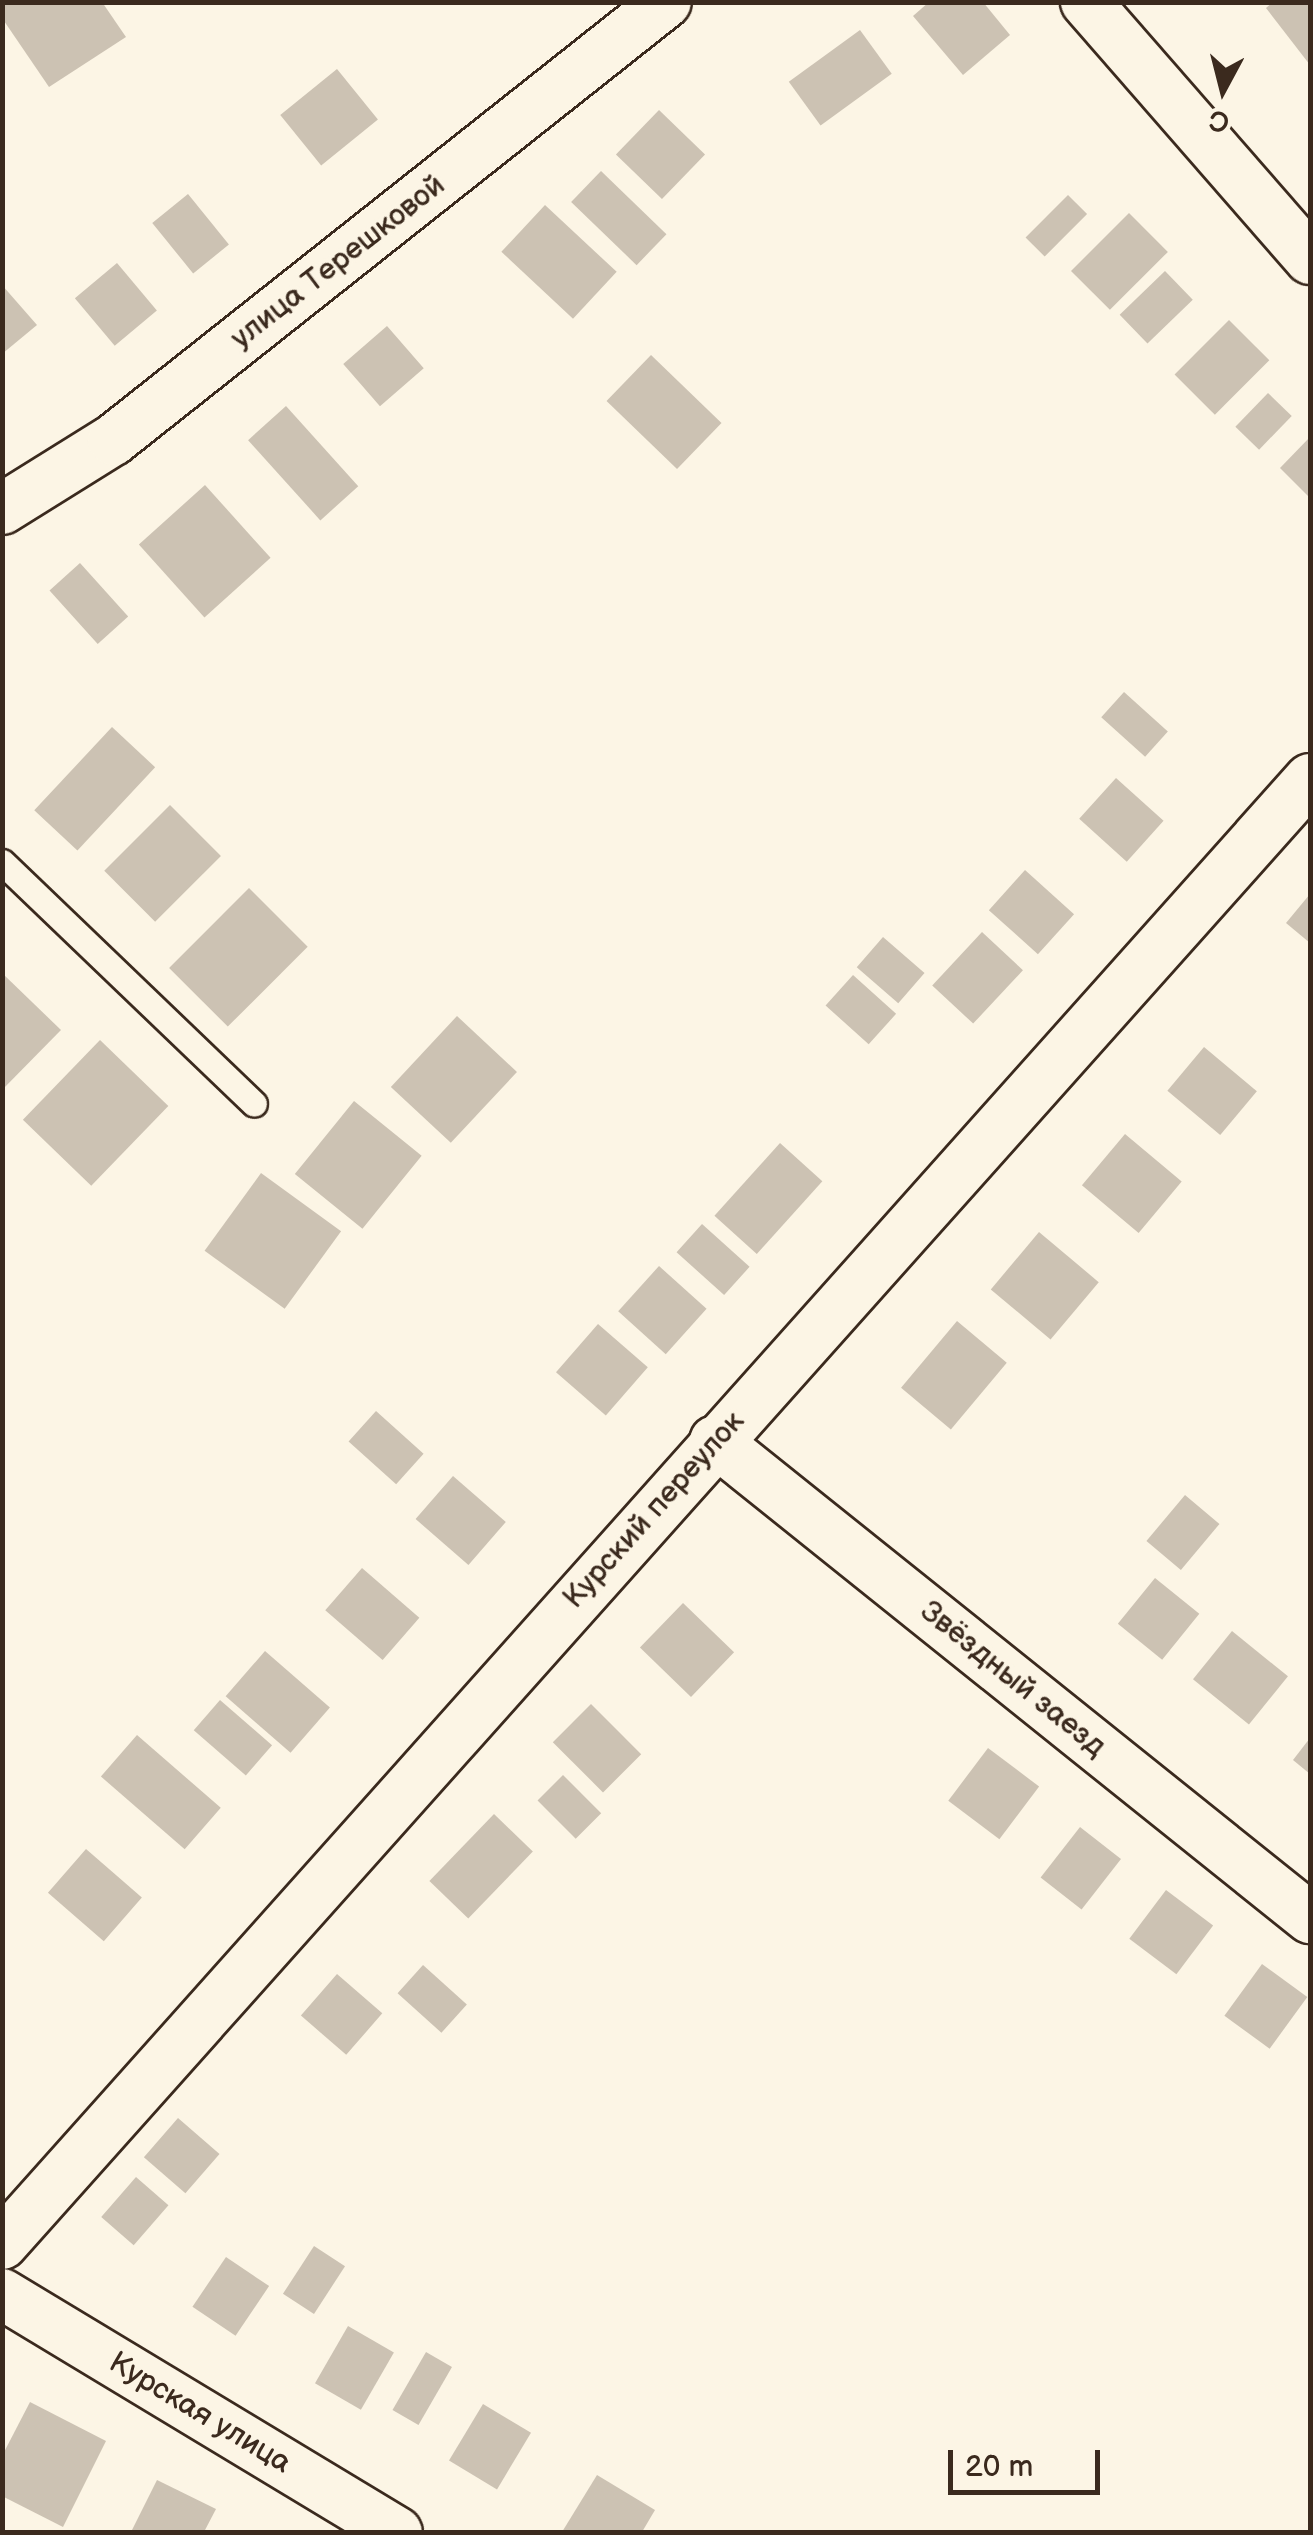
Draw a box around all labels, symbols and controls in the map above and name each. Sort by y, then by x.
north arrow [1173,40,1273,140]
text: С [1208,103,1231,138]
street label: улица Терешковой [224,167,452,357]
street label: Курский переулок [556,1404,752,1616]
street label: Звёздный заезд [913,1593,1113,1765]
street label: Курская улица [103,2345,297,2481]
scale bar [953,2430,1106,2492]
text: 20 m [965,2449,1033,2485]

